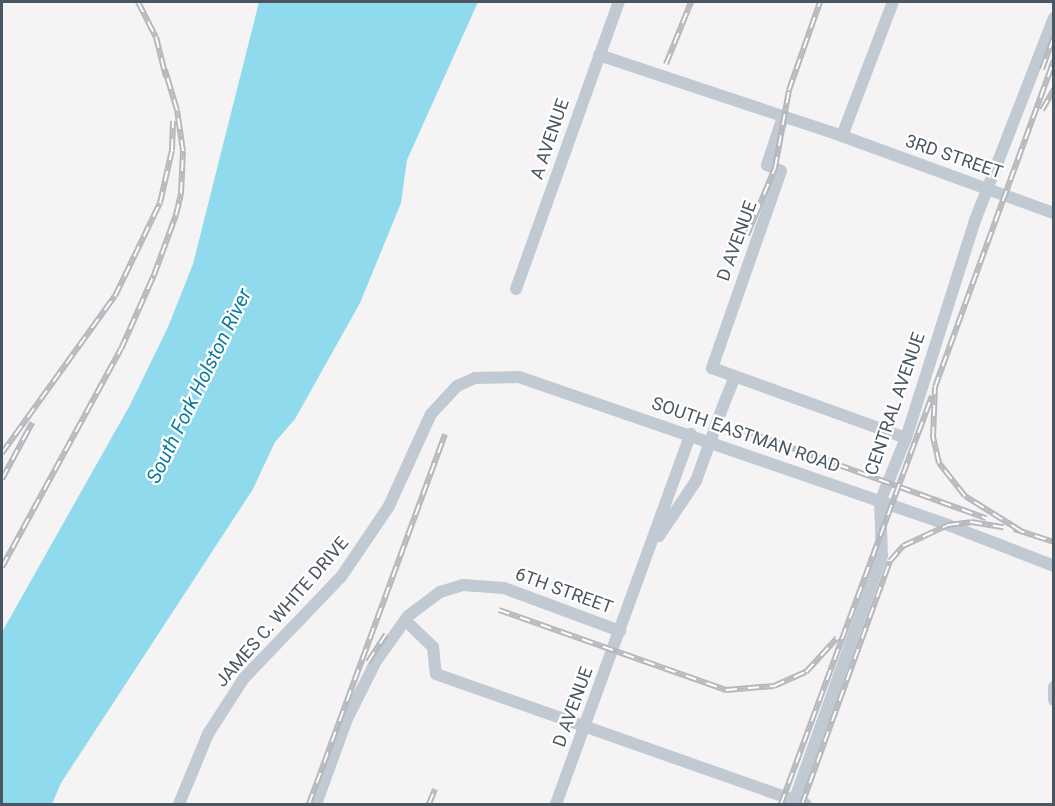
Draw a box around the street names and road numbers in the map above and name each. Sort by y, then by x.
street label: A AVENUE [526,96,574,182]
street label: 3RD STREET [903,130,1005,184]
street label: D AVENUE [713,198,761,284]
street label: CENTRAL AVENUE [860,330,930,478]
street label: SOUTH EASTMAN ROAD [649,393,843,477]
street label: JAMES C. WHITE DRIVE [211,533,353,691]
street label: 6TH STREET [512,563,616,619]
street label: D AVENUE [549,664,597,750]

